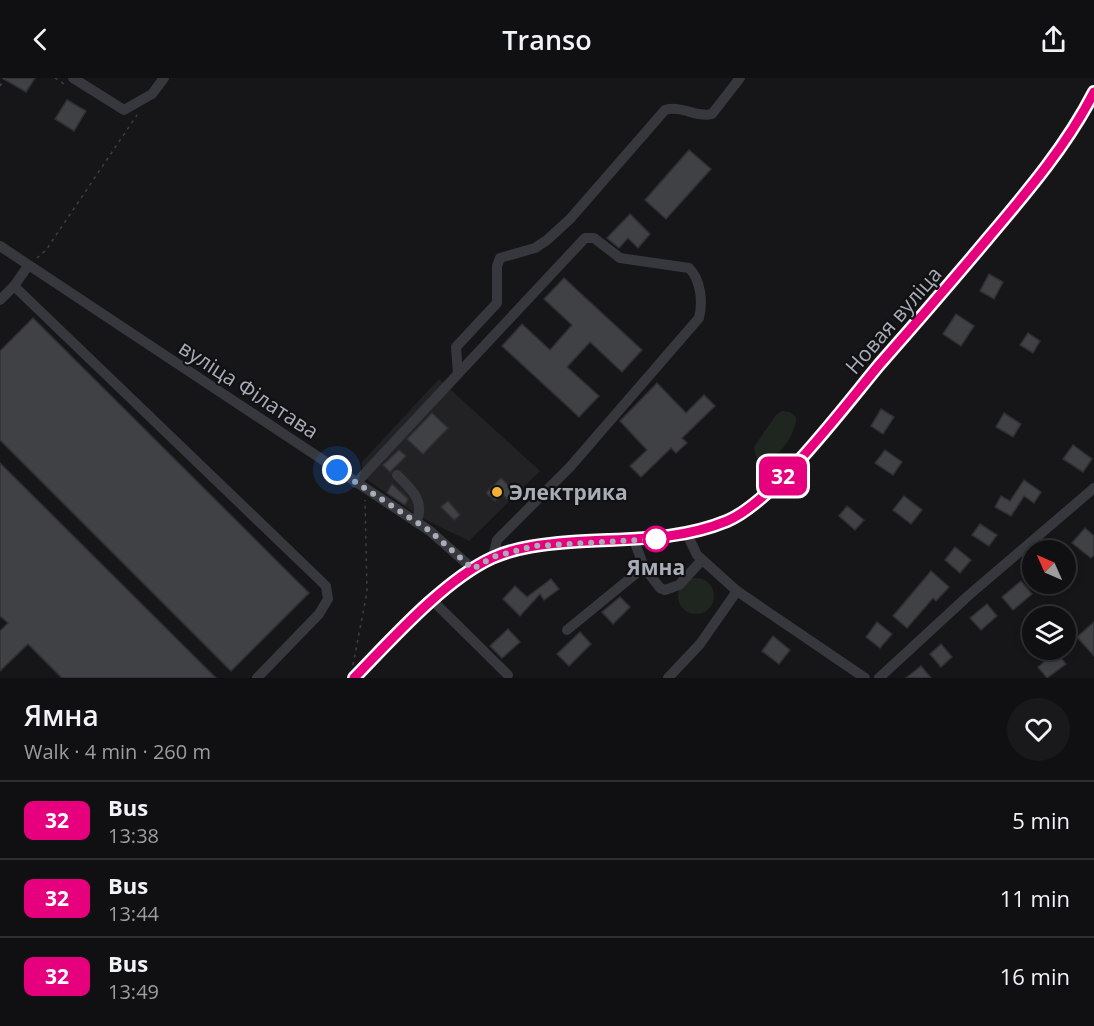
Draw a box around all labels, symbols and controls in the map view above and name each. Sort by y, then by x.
text: Transo [502,21,592,58]
icon: back [24,23,57,56]
icon: share [1037,23,1070,56]
street label: Новая вуліца [839,260,947,380]
street label: вуліца Філатава [174,333,324,445]
your location [322,455,352,485]
line badge: 32 [756,456,810,496]
text: 32 [771,462,795,490]
place label: Электрика [509,478,628,506]
marker: Электрика [490,485,504,499]
marker: Ямна [643,526,669,552]
north arrow [1022,540,1076,594]
map controls [1022,540,1076,660]
place label: Ямна [626,553,685,581]
button: layers [1022,606,1076,660]
text: Ямна [24,696,99,734]
button: heart [1007,698,1070,761]
text: Walk · 4 min · 260 m [24,738,211,765]
text: Bus [108,792,148,822]
text: 5 min [1012,805,1070,835]
text: 32 [45,806,69,834]
text: 13:38 [108,822,159,849]
text: Bus [108,870,148,900]
text: 11 min [1000,883,1070,913]
text: 32 [45,884,69,912]
text: 13:44 [108,900,159,927]
text: Bus [108,948,148,978]
text: 16 min [1000,961,1070,991]
text: 32 [45,962,69,990]
text: 13:49 [108,978,159,1005]

